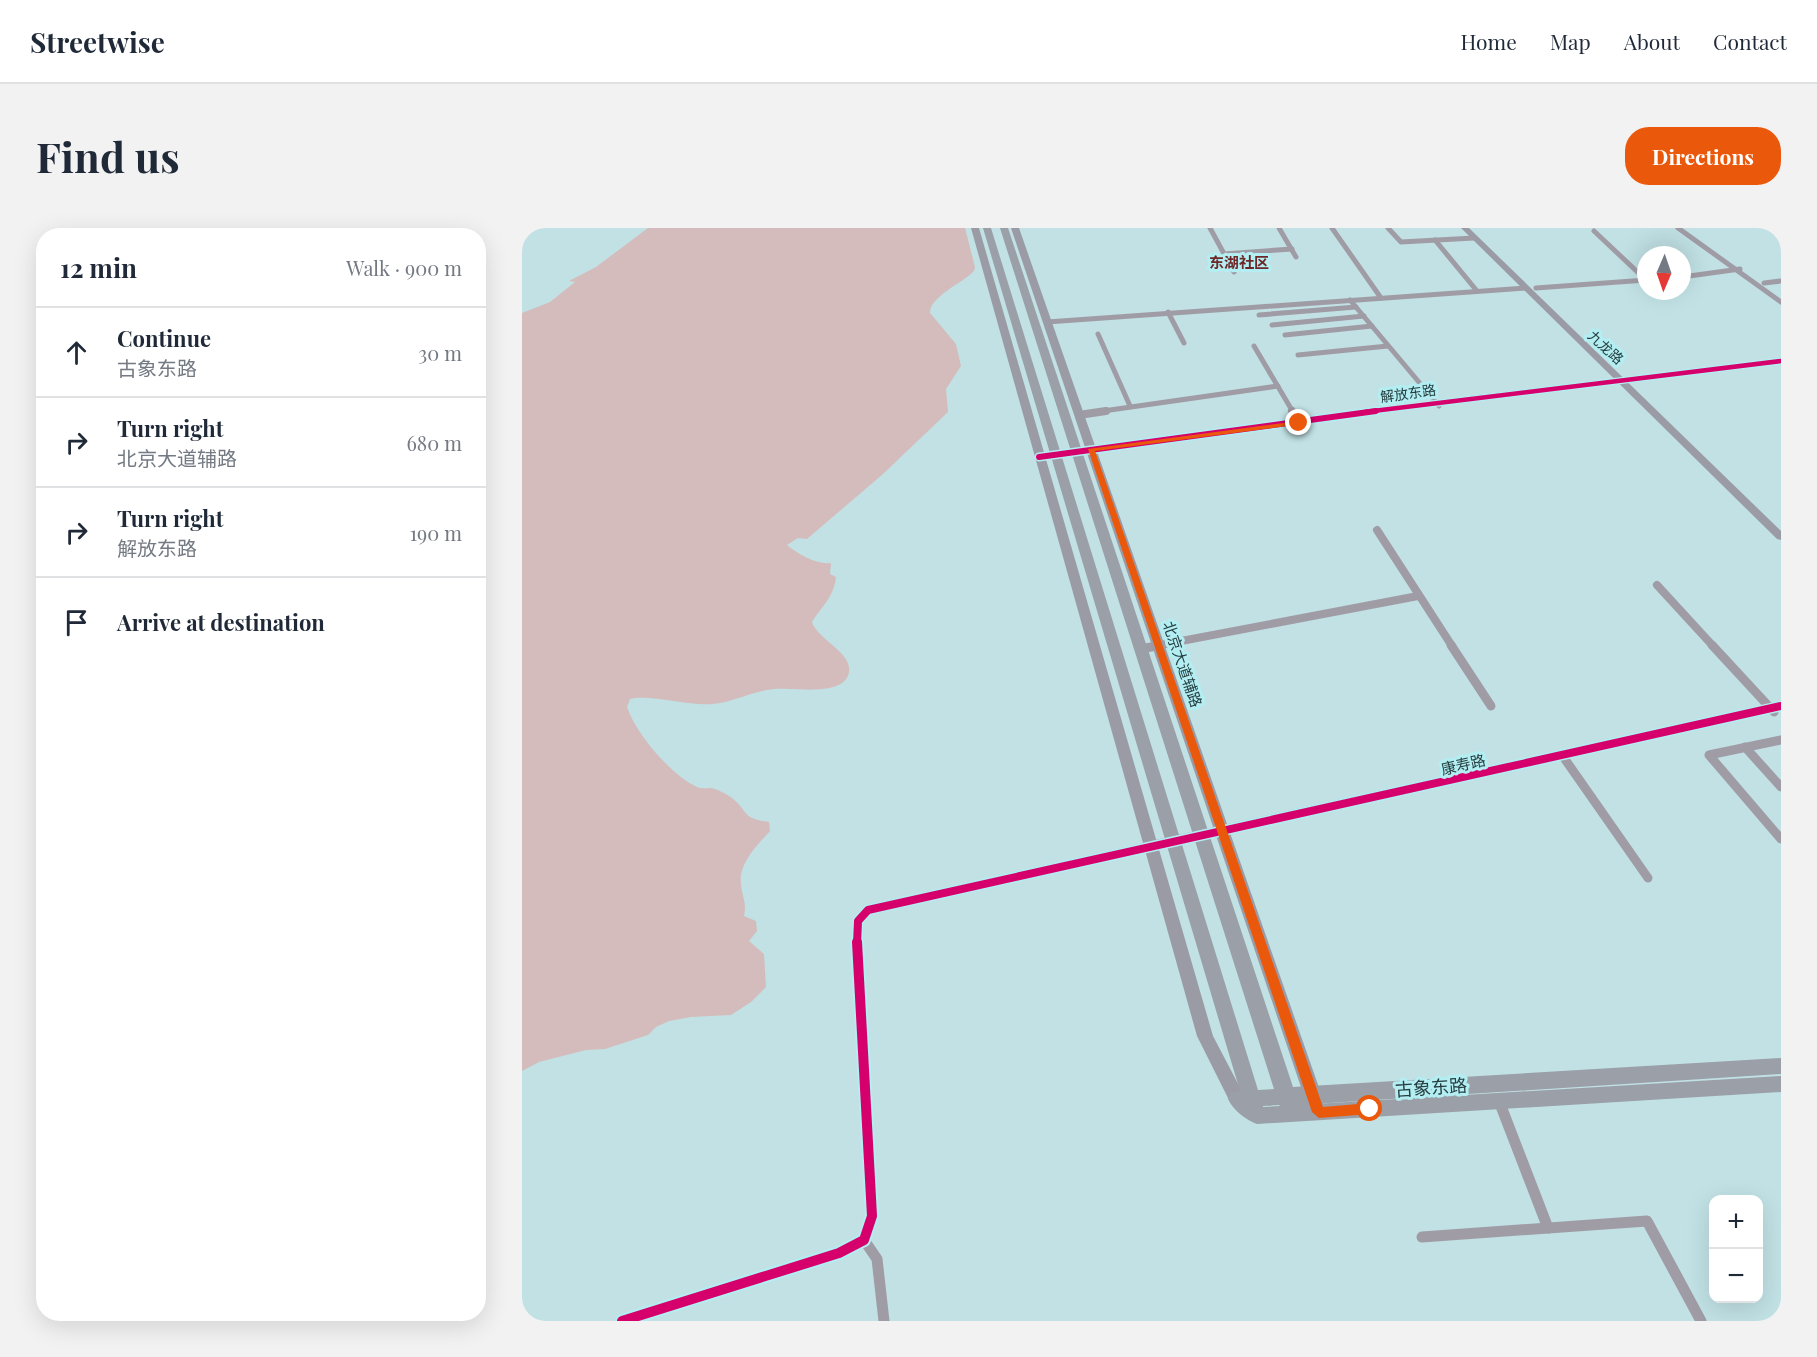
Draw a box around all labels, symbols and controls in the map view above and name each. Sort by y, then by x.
text: Streetwise [30,23,165,60]
text: Home [1461,27,1517,55]
text: Map [1550,27,1591,55]
text: About [1624,27,1680,55]
text: Contact [1713,27,1787,55]
button: Directions [1625,127,1781,185]
text: Find us [36,128,180,184]
north arrow [1637,246,1691,300]
text: 12 min [60,250,137,285]
district label: 东湖社区 [1209,252,1269,272]
text: Walk · 900 m [346,254,462,281]
text: Continue [117,323,211,353]
street label: 九龙路 [1584,326,1628,368]
icon: ahead [60,336,93,369]
text: 30 m [418,339,462,366]
text: 古象东路 [117,354,197,381]
street label: 解放东路 [1379,380,1437,406]
route end [1285,409,1311,435]
text: Turn right [117,413,223,443]
icon: right [60,426,93,459]
text: 680 m [407,429,462,456]
text: 北京大道辅路 [117,444,237,471]
text: Turn right [117,503,223,533]
icon: right [60,516,93,549]
text: 190 m [410,519,462,546]
text: 解放东路 [117,534,197,561]
icon: arrive [60,606,93,639]
text: Arrive at destination [117,607,325,637]
street label: 北京大道辅路 [1159,618,1207,710]
street label: 康寿路 [1439,749,1487,779]
street label: 古象东路 [1394,1073,1468,1101]
route start [1356,1095,1382,1121]
map controls [1709,1195,1763,1303]
button: + [1709,1195,1763,1249]
button: − [1709,1249,1763,1303]

